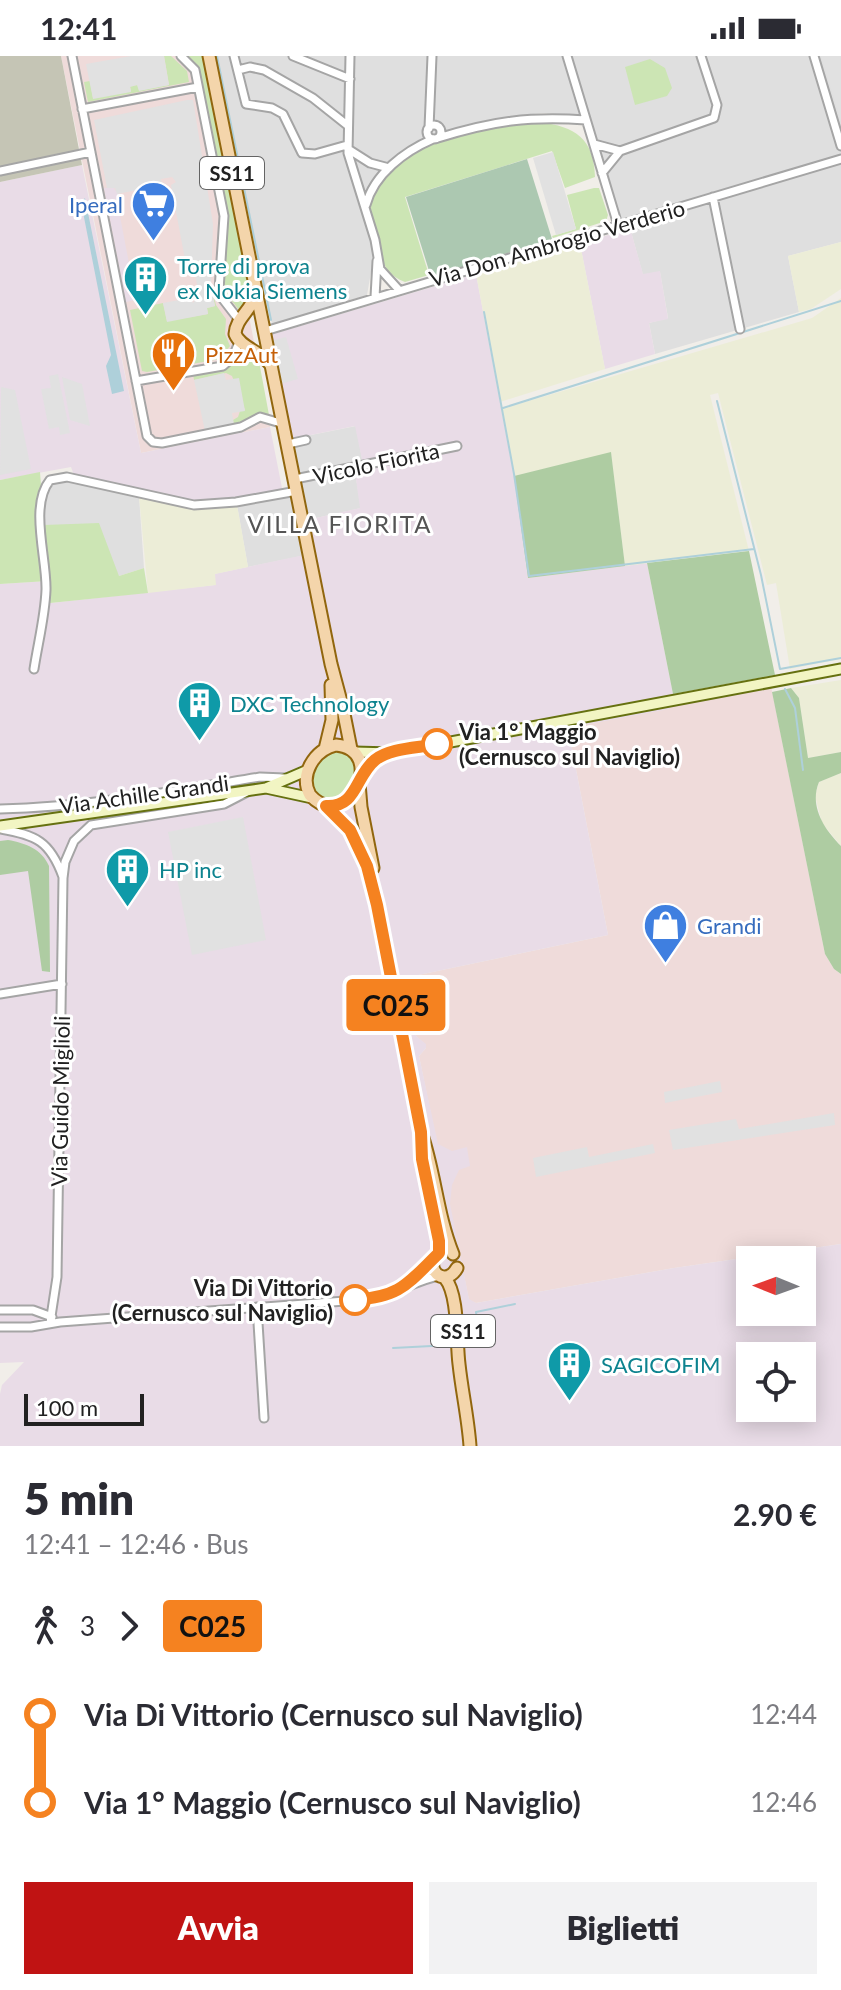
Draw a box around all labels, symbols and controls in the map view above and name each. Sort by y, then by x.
text: 12:41 [40,10,117,46]
road number: SS11 [200,157,264,189]
supermarket icon: Iperal [130,180,178,243]
place label: Iperal [69,191,123,218]
street label: Via Don Ambrogio Verderio [426,194,688,292]
place label: Torre di prova ex Nokia Siemens [177,252,347,304]
building icon: Torre di prova ex Nokia Siemens [122,254,170,317]
restaurant icon: PizzAut [150,330,198,393]
place label: PizzAut [205,341,278,368]
street label: Vicolo Fiorita [310,436,442,490]
district label: VILLA FIORITA [247,509,433,538]
building icon: DXC Technology [175,679,223,742]
place label: DXC Technology [230,690,390,717]
place label: Via 1° Maggio (Cernusco sul Naviglio) [458,718,680,770]
marker: Via 1° Maggio (Cernusco sul Naviglio) [422,729,452,759]
street label: Via Achille Grandi [58,769,230,819]
building icon: HP inc [104,845,152,908]
place label: HP inc [159,856,222,883]
shop icon: Grandi [642,901,690,964]
place label: Grandi [697,912,762,939]
line badge: C025 [340,979,452,1031]
text: C025 [362,988,430,1022]
street label: Via Guido Miglioli [45,1015,75,1187]
north arrow [736,1246,816,1326]
map controls [736,1246,816,1422]
place label: Via Di Vittorio (Cernusco sul Naviglio) [112,1274,333,1326]
marker: Via Di Vittorio (Cernusco sul Naviglio) [340,1285,370,1315]
road number: SS11 [431,1315,495,1347]
building icon: SAGICOFIM [546,1340,594,1403]
button: locate [736,1342,816,1422]
place label: SAGICOFIM [601,1351,720,1378]
scale bar [24,1390,144,1426]
text: 100 m [36,1394,98,1421]
text: 5 min [24,1472,134,1524]
text: 2.90 € [733,1496,817,1532]
text: 12:41 – 12:46 · Bus [24,1528,248,1560]
icon: walk [24,1604,68,1648]
icon: forward [107,1604,151,1648]
text: C025 [179,1609,246,1643]
text: 3 [80,1610,95,1642]
text: Via Di Vittorio (Cernusco sul Naviglio) [84,1696,583,1732]
text: 12:44 [750,1698,817,1730]
text: Via 1° Maggio (Cernusco sul Naviglio) [84,1784,581,1820]
text: 12:46 [750,1786,817,1818]
button: Avvia [24,1882,413,1974]
button: Biglietti [429,1882,817,1974]

